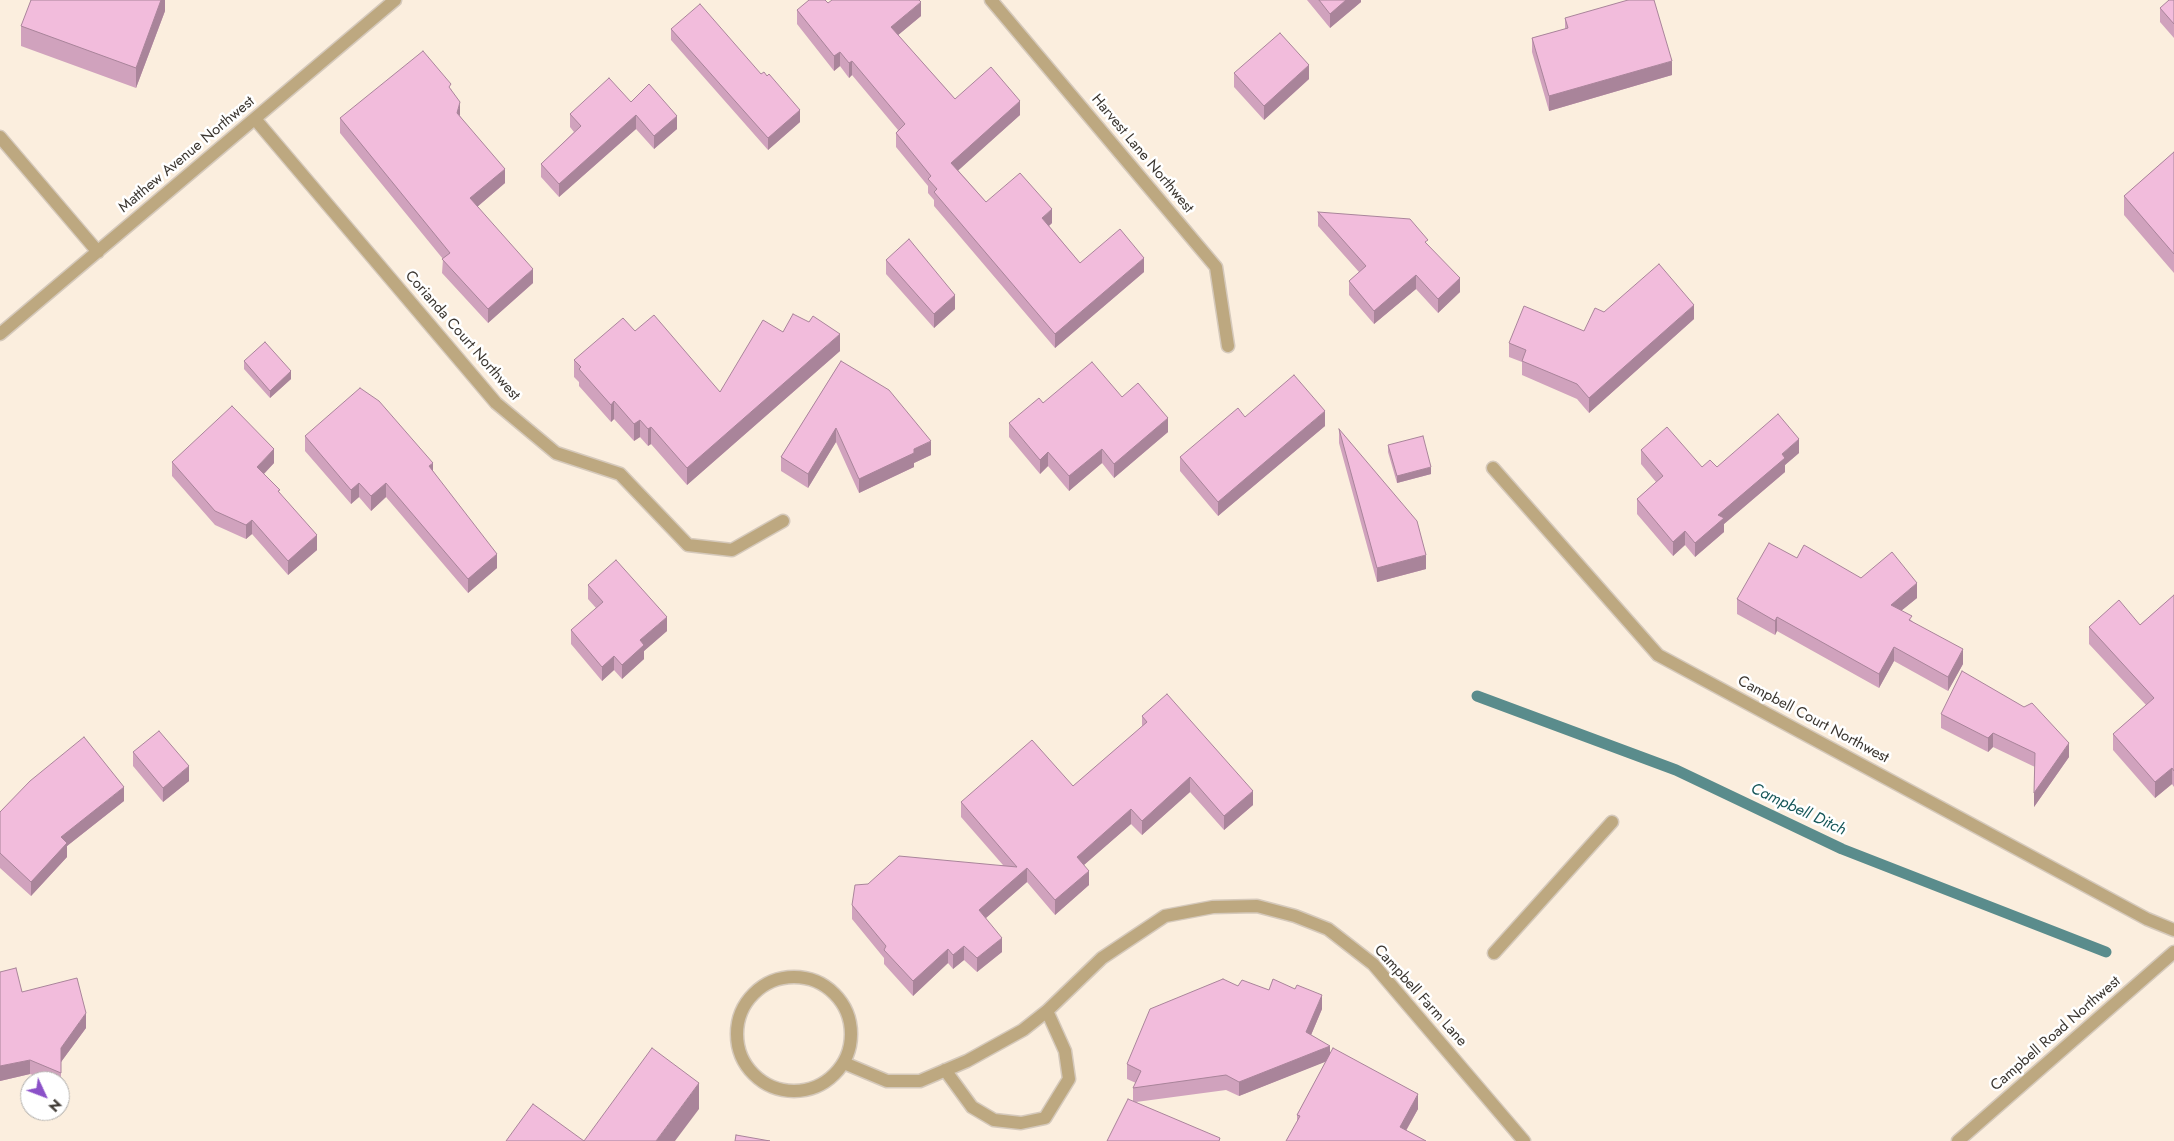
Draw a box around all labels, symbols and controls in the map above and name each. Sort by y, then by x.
street label: Harvest Lane Northwest [1087,91,1197,217]
street label: Matthew Avenue Northwest [115,93,259,217]
street label: Corianda Court Northwest [401,267,523,405]
street label: Campbell Court Northwest [1734,672,1892,768]
water label: Campbell Ditch [1747,780,1849,840]
street label: Campbell Farm Lane [1370,941,1470,1051]
street label: Campbell Road Northwest [1987,973,2125,1095]
north arrow [20,1071,70,1121]
text: N [44,1095,66,1116]

